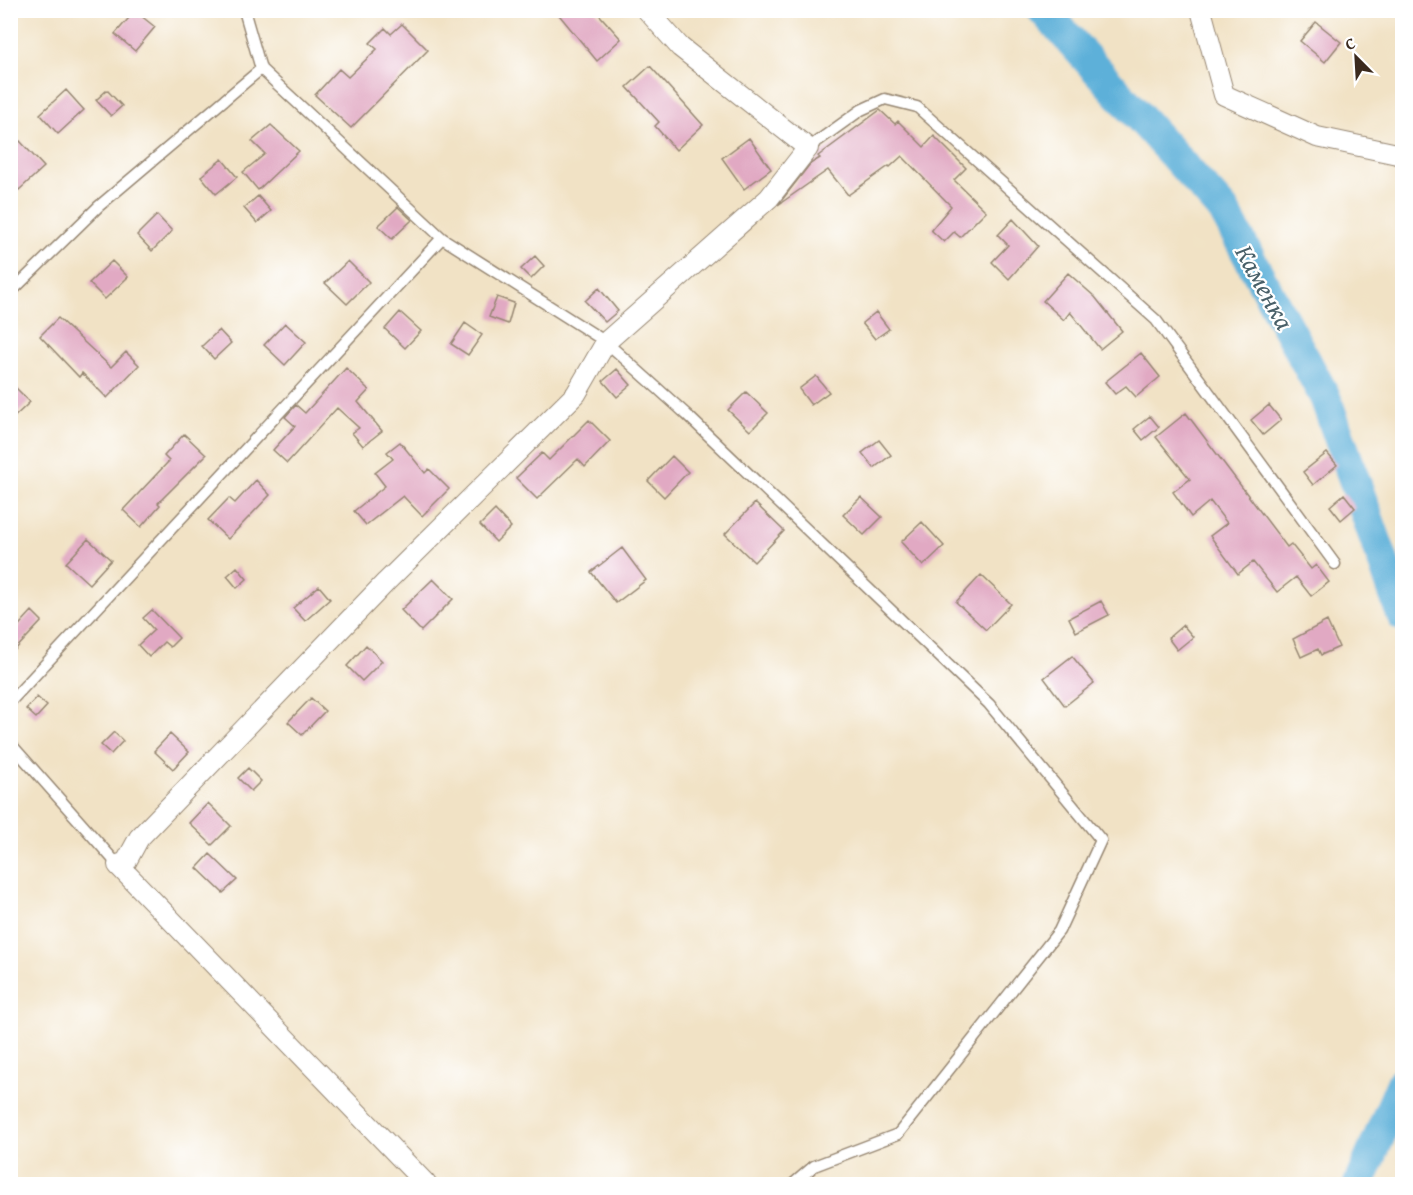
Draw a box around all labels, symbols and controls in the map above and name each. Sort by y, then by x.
north arrow [1326,27,1386,87]
text: С [1341,30,1359,56]
water label: Каменка [1226,237,1304,337]

